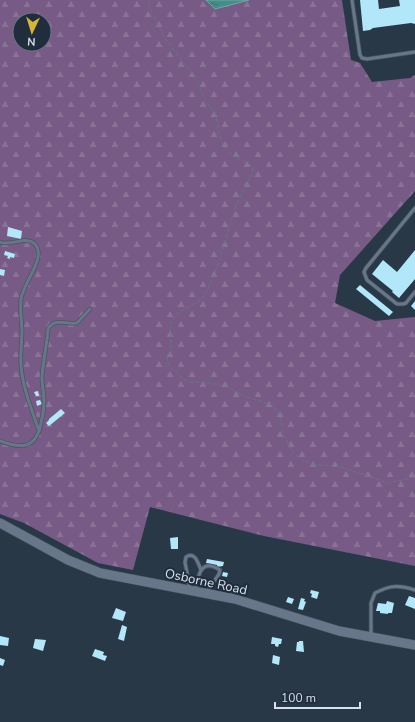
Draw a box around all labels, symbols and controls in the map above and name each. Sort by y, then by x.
north arrow [12,12,52,52]
text: N [27,34,36,49]
street label: Osborne Road [163,565,249,599]
scale bar [275,684,360,710]
text: 100 m [281,690,316,706]

